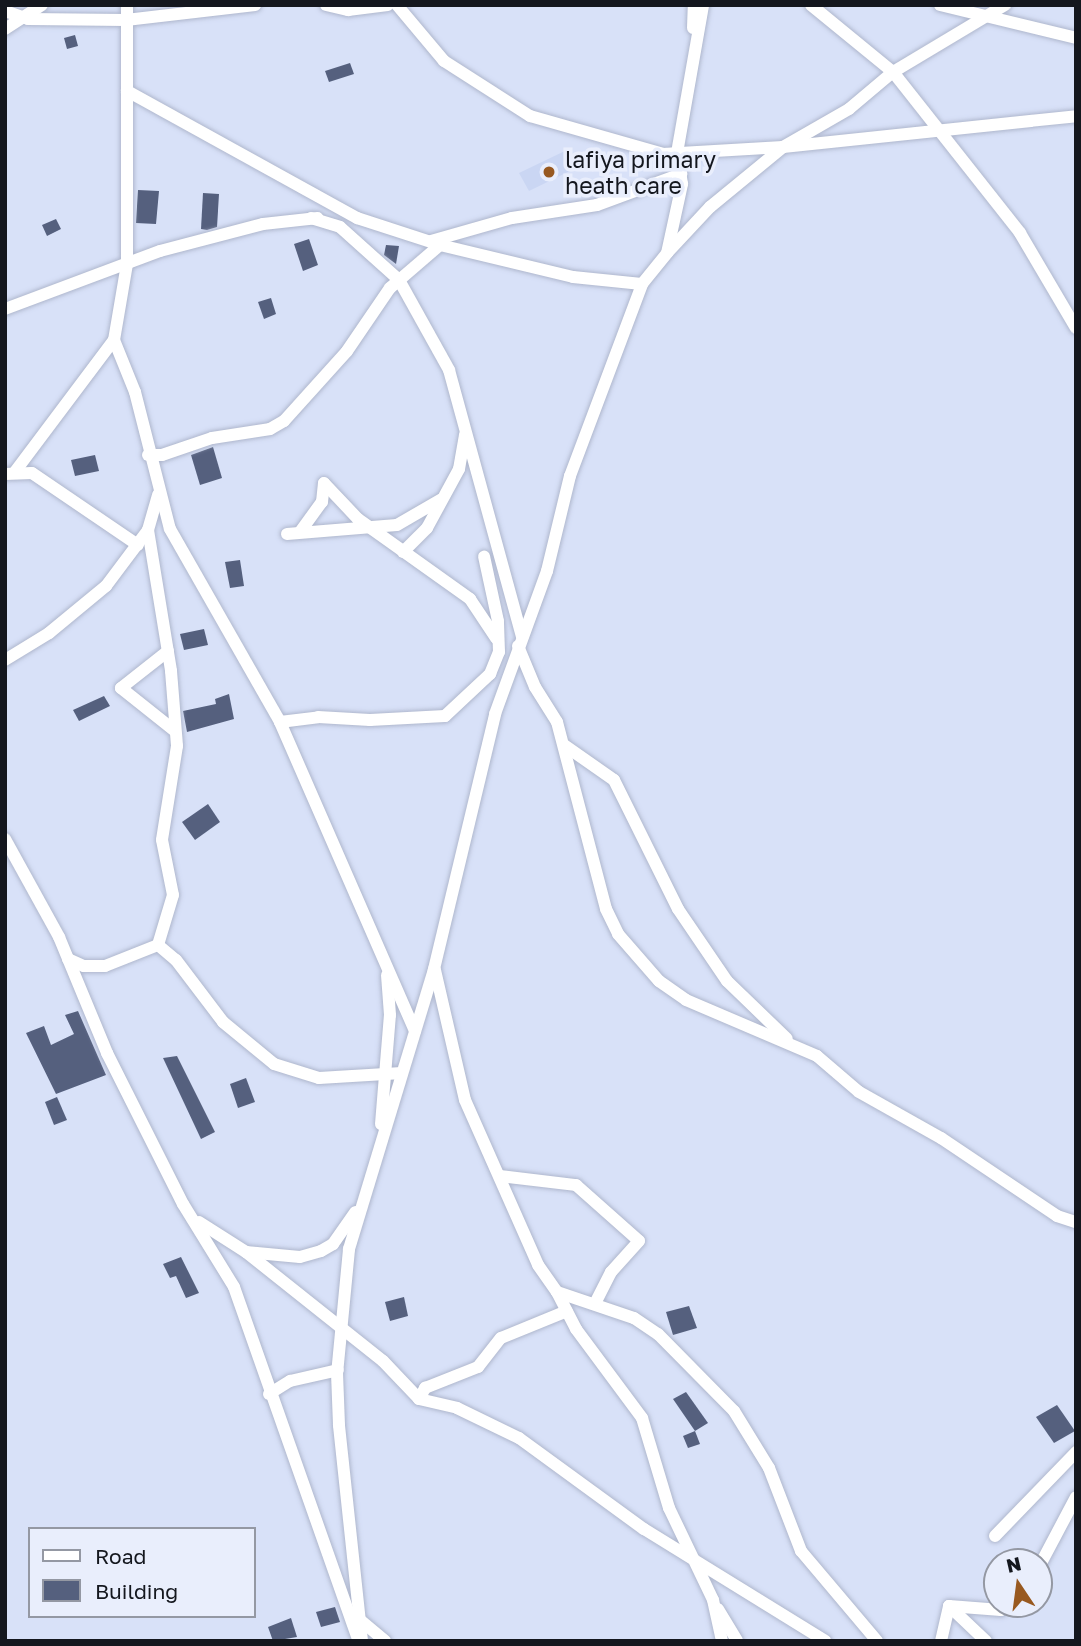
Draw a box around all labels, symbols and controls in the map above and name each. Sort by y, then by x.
place label: lafiya primary heath care [565,145,716,199]
marker: lafiya primary heath care [539,162,559,182]
legend [28,1527,256,1618]
text: Road [95,1543,146,1569]
north arrow [983,1548,1053,1618]
text: N [1004,1551,1023,1577]
text: Building [95,1578,178,1604]

